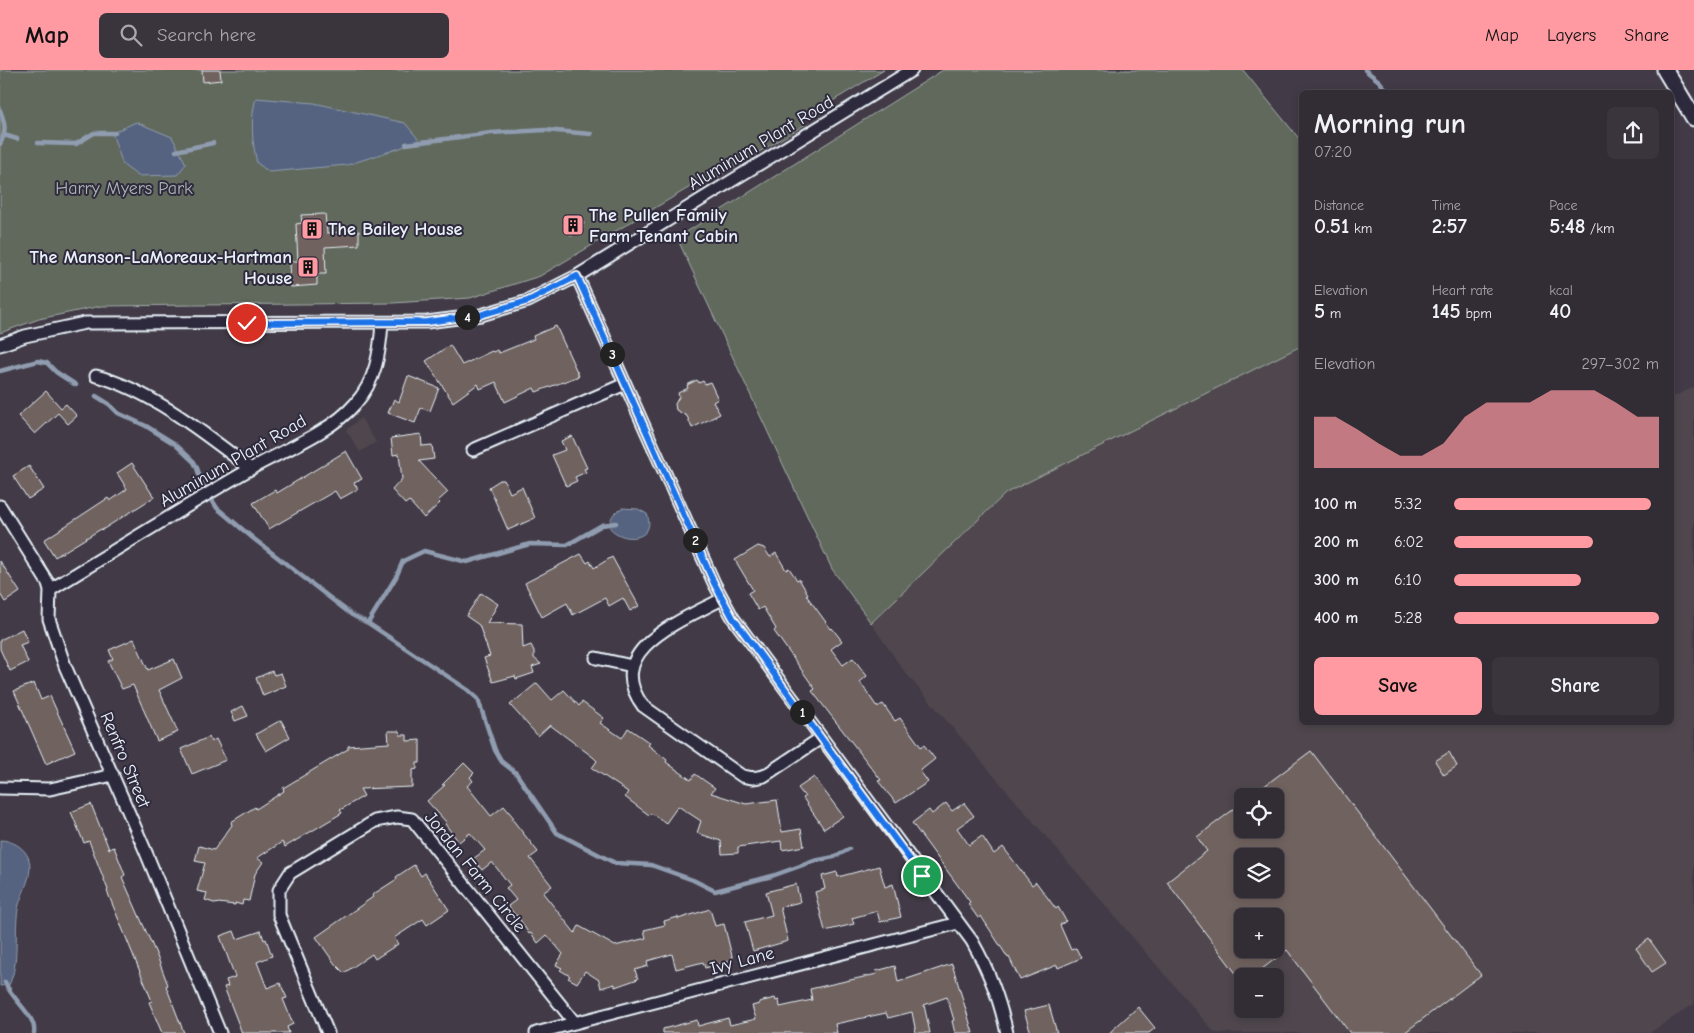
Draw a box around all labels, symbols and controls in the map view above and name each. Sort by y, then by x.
search box [99,13,449,58]
text: Map [25,21,69,49]
icon: search [117,21,145,49]
text: Search here [157,24,256,46]
text: Map [1485,25,1519,46]
text: Layers [1547,25,1596,46]
text: Share [1624,25,1669,46]
street label: Aluminum Plant Road [684,91,838,195]
button: share [1607,107,1659,159]
text: Morning run [1314,108,1466,140]
text: 07:20 [1314,143,1352,161]
park label: Harry Myers Park [55,178,193,199]
text: Distance [1314,197,1364,214]
text: Time [1432,197,1461,214]
text: Pace [1549,197,1578,214]
place label: The Pullen Family Farm Tenant Cabin [589,205,738,247]
building icon: The Pullen Family Farm Tenant Cabin [561,213,585,237]
text: 0.51 [1314,214,1349,238]
text: 2:57 [1432,214,1467,238]
text: 5:48 [1549,214,1585,238]
building icon: The Bailey House [300,217,324,241]
place label: The Bailey House [328,219,463,240]
text: km [1349,220,1372,237]
text: /km [1585,220,1615,237]
place label: The Manson-LaMoreaux-Hartman House [30,247,292,289]
building icon: The Manson-LaMoreaux-Hartman House [296,255,320,279]
text: Elevation [1314,282,1368,299]
text: Heart rate [1432,282,1493,299]
text: kcal [1549,282,1573,299]
text: 5 [1314,299,1325,323]
text: 145 [1432,299,1461,323]
text: 40 [1549,299,1571,323]
pin [226,302,268,344]
pin: 4 [454,304,480,330]
text: m [1325,305,1341,322]
text: bpm [1461,305,1492,322]
icon: check [233,309,261,337]
text: 4 [464,309,471,326]
pin: 3 [600,342,624,366]
text: 3 [609,346,616,363]
text: Elevation [1314,355,1375,373]
text: 297–302 m [1581,355,1659,373]
street label: Aluminum Plant Road [156,410,310,512]
text: 100 m [1314,495,1357,513]
text: 5:32 [1394,495,1422,513]
pin: 2 [682,528,708,552]
text: 2 [692,532,699,549]
text: 200 m [1314,533,1359,551]
text: 6:02 [1394,533,1424,551]
text: 300 m [1314,571,1359,589]
text: 6:10 [1394,571,1422,589]
text: 400 m [1314,609,1358,627]
text: 5:28 [1394,609,1422,627]
button: Save [1314,657,1482,715]
button: Share [1492,657,1659,715]
pin: 1 [790,700,814,724]
text: 1 [800,704,805,721]
street label: Renfro Street [95,709,155,812]
map controls [1234,788,1284,1018]
button: locate [1234,788,1284,838]
street label: Jordan Farm Circle [420,807,530,937]
button: layers [1234,848,1284,898]
pin [901,855,943,897]
icon: arrive [908,862,936,890]
button: + [1234,908,1284,958]
street label: Ivy Lane [708,942,776,980]
button: − [1234,968,1284,1018]

